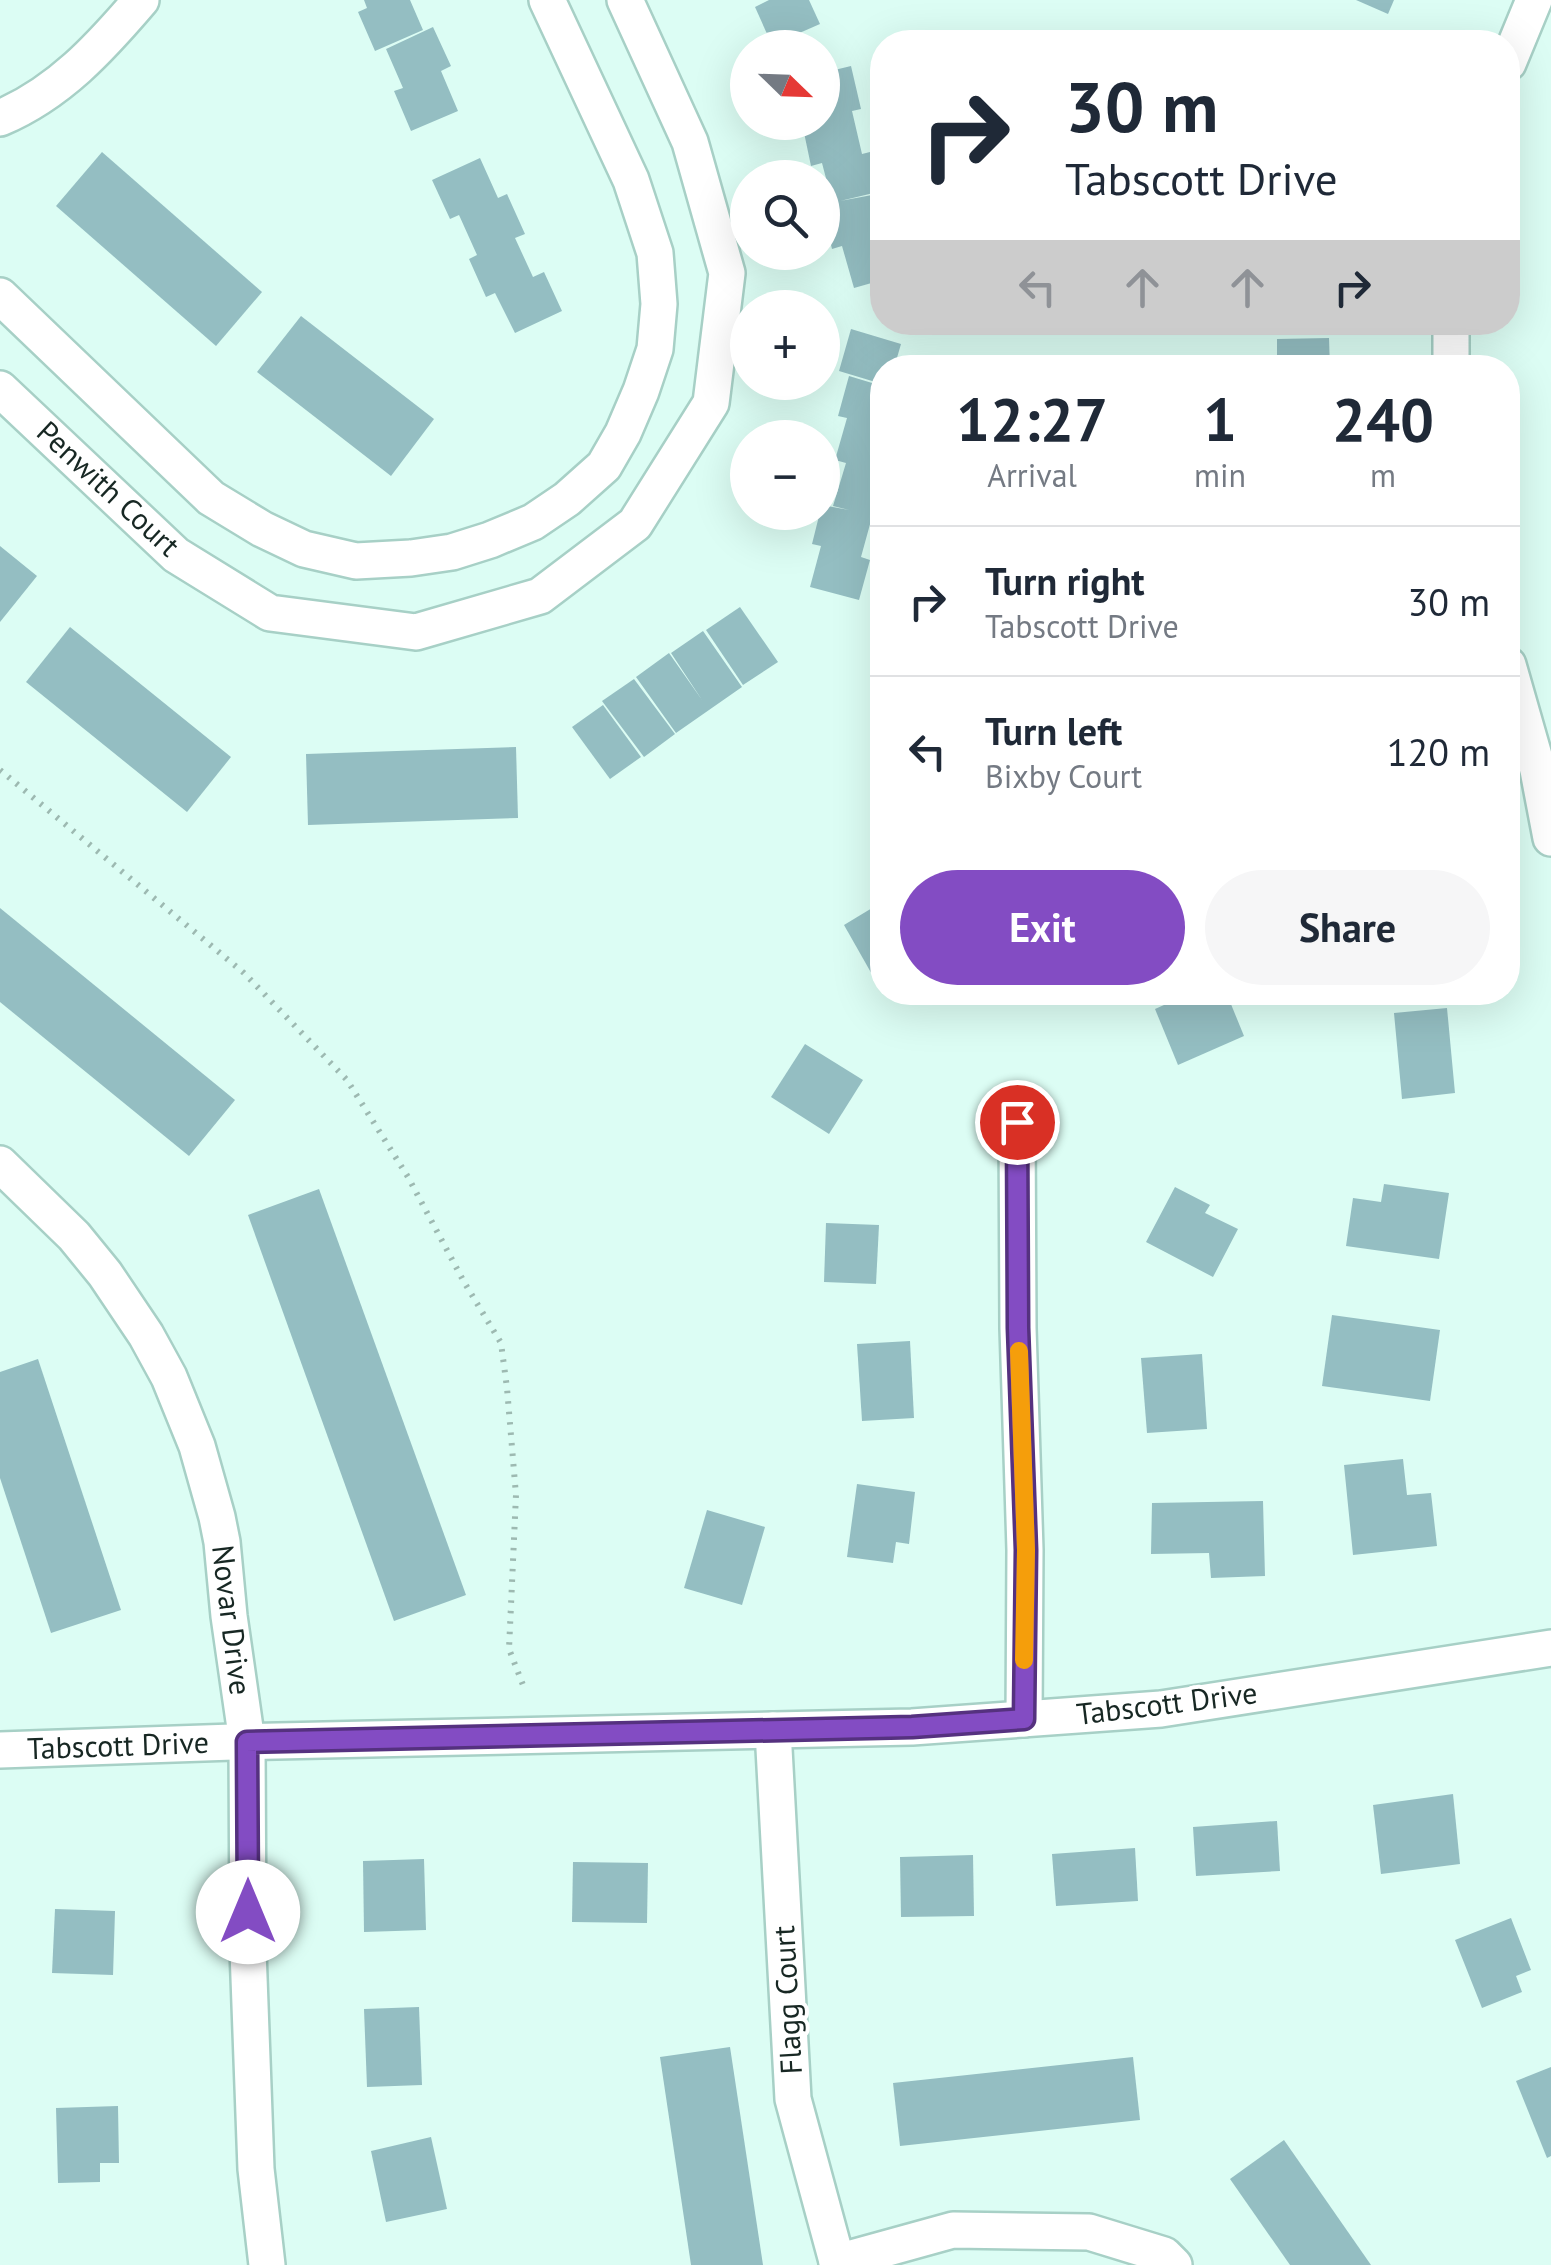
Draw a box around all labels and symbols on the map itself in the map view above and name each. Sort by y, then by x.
north arrow [730,30,840,140]
street label: Penwith Court [29,412,189,564]
pin [975,1080,1060,1165]
street label: Novar Drive [204,1543,261,1697]
street label: Tabscott Drive [1074,1672,1259,1733]
street label: Tabscott Drive [26,1722,209,1767]
position arrow [196,1860,300,1964]
street label: Flagg Court [763,1925,810,2075]

